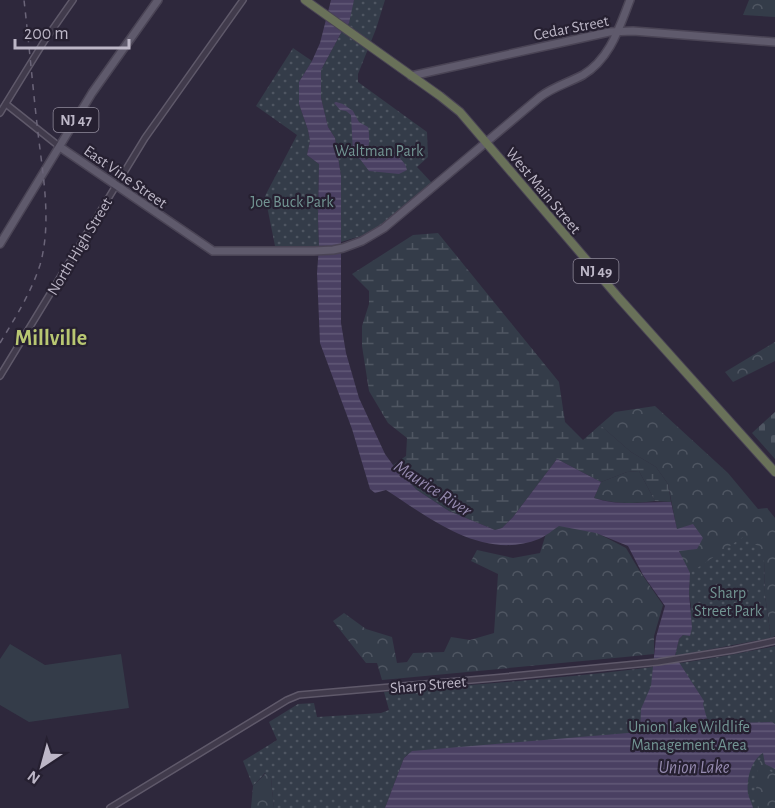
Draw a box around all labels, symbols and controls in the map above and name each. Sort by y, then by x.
scale bar [15,12,129,50]
street label: Cedar Street [532,13,610,43]
text: 200 m [24,25,69,43]
road number: NJ 47 [54,108,98,132]
street label: East Vine Street [81,142,170,211]
park label: Waltman Park [335,143,424,159]
street label: West Main Street [503,145,584,237]
park label: Joe Buck Park [251,194,334,210]
street label: North High Street [44,195,115,298]
road number: NJ 49 [574,259,618,283]
district label: Millville [15,327,87,349]
water label: Maurice River [391,457,475,521]
park label: Sharp Street Park [694,585,763,619]
street label: Sharp Street [389,674,467,696]
park label: Union Lake Wildlife Management Area [628,719,750,753]
north arrow [12,736,72,796]
water label: Union Lake [658,759,730,777]
text: N [25,768,43,787]

